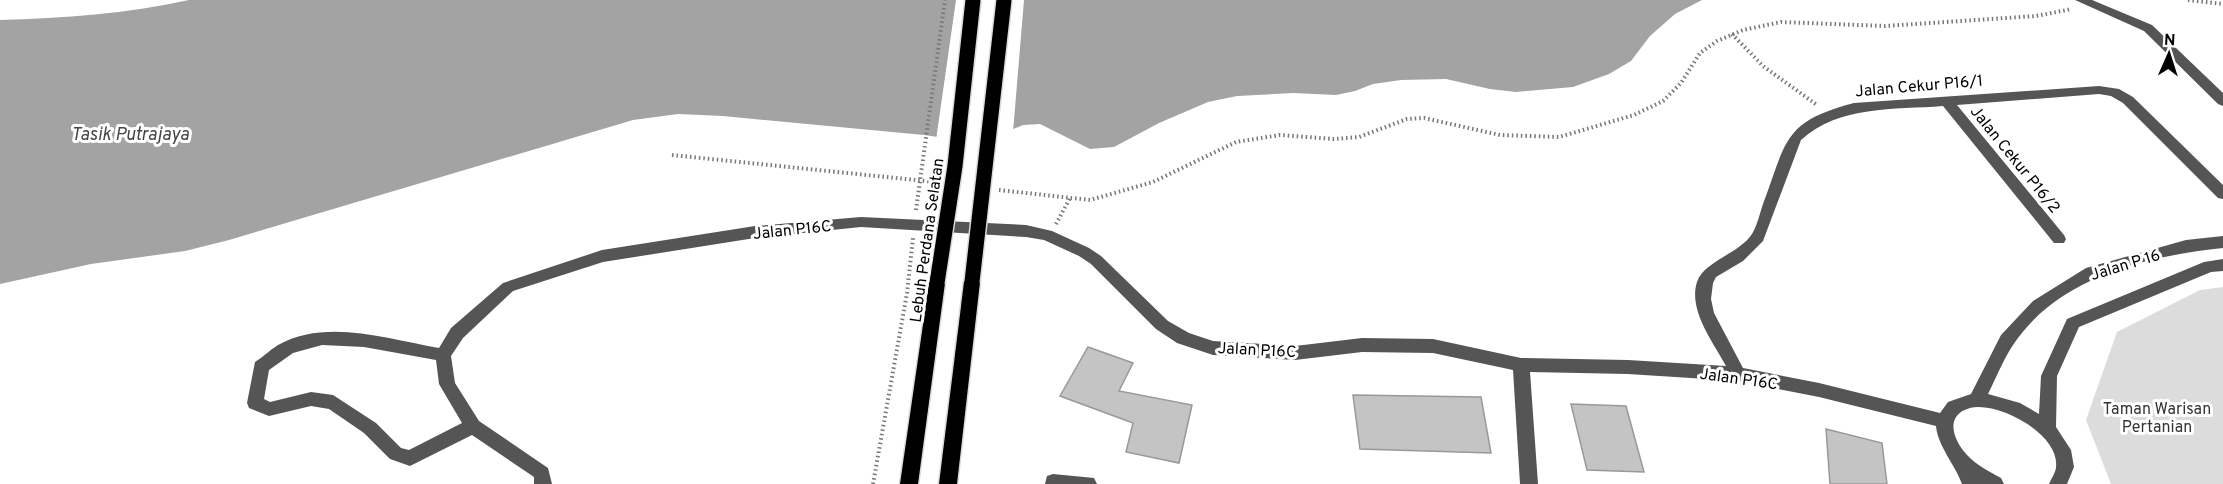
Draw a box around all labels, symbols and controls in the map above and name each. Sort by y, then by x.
north arrow [2139,24,2199,84]
text: N [2163,31,2176,51]
street label: Jalan Cekur P16/1 [1854,71,1984,103]
street label: Jalan Cekur P16/2 [1965,103,2064,218]
water label: Tasik Putrajaya [71,124,190,147]
street label: Lebuh Perdana Selatan [907,157,949,324]
street label: Jalan P16C [752,217,832,245]
street label: Jalan P 16 [2088,246,2163,286]
street label: Jalan P16C [1217,339,1297,363]
street label: Jalan P16C [1698,365,1779,395]
park label: Taman Warisan Pertanian [2103,400,2211,438]

